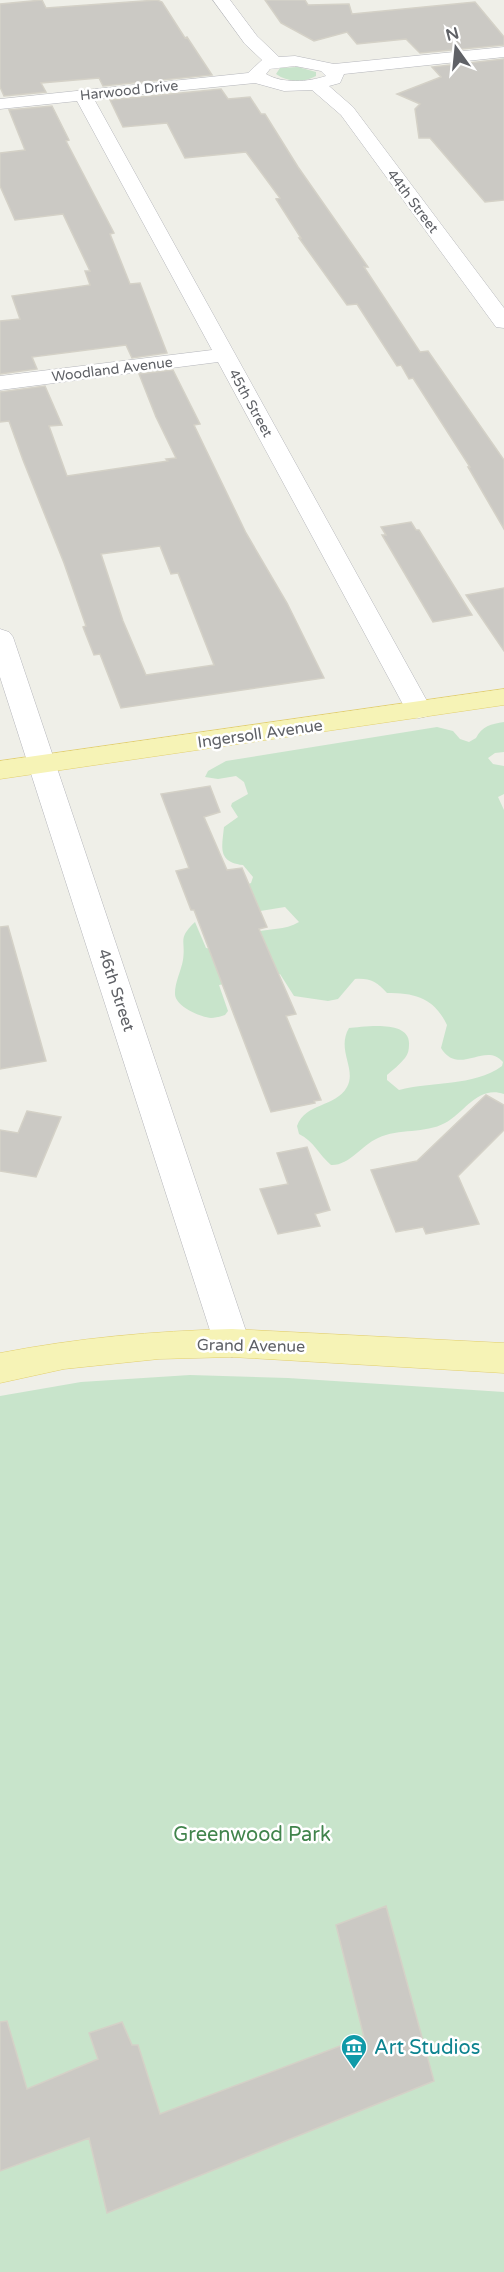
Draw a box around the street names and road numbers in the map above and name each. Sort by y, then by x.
street label: Harwood Drive [79,77,179,104]
street label: 44th Street [383,166,442,237]
street label: Woodland Avenue [51,354,174,385]
street label: 45th Street [225,366,277,441]
street label: Ingersoll Avenue [196,715,324,753]
street label: 46th Street [93,946,139,1034]
street label: Grand Avenue [197,1335,305,1357]

